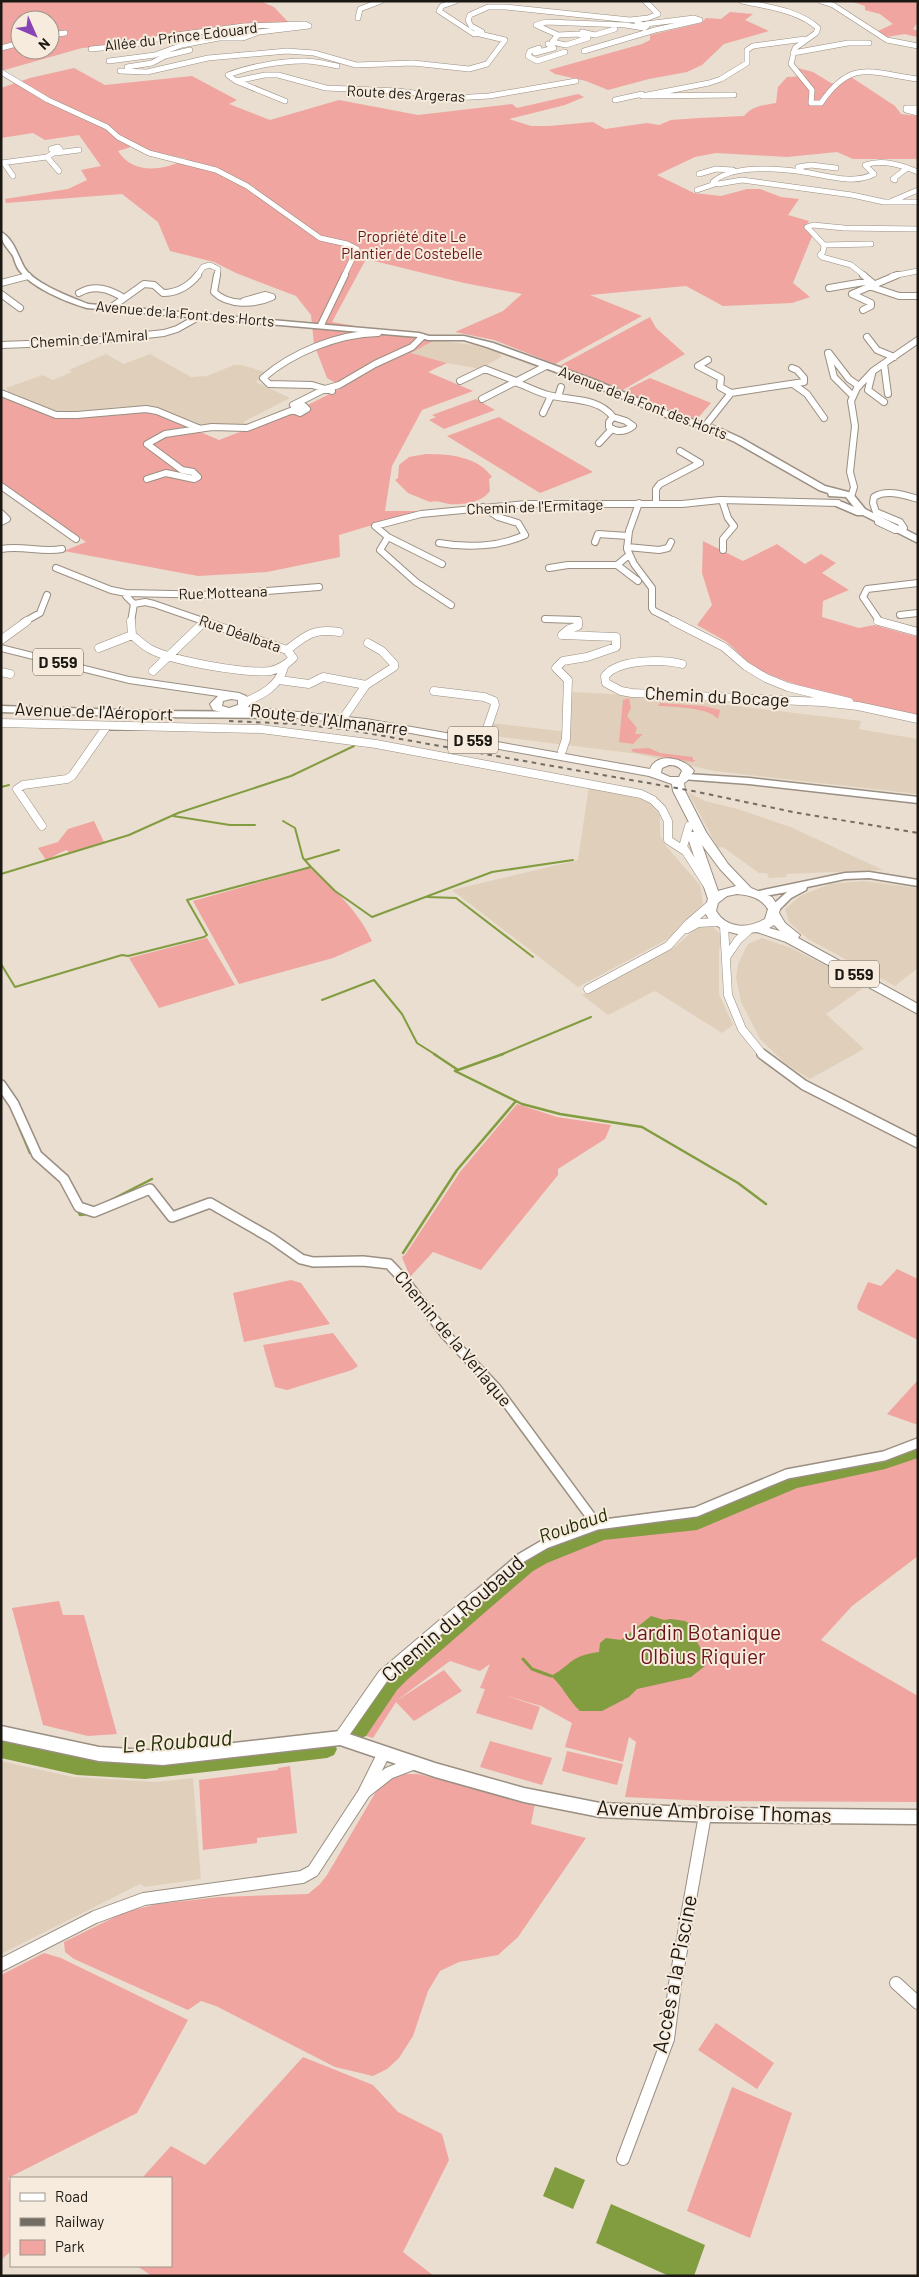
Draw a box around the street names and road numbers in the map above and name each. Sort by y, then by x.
street label: Allée du Prince Edouard [103,18,258,54]
street label: Route des Argeras [346,81,466,105]
street label: Avenue de la Font des Horts [95,296,275,330]
street label: Chemin de l'Amiral [29,325,148,351]
street label: Avenue de la Font des Horts [556,362,730,443]
street label: Chemin de l'Ermitage [466,495,604,517]
street label: Rue Motteana [178,581,268,603]
street label: Rue Déalbata [197,611,284,655]
road number: D 559 [33,649,83,676]
street label: Chemin du Bocage [644,681,790,711]
street label: Avenue de l'Aéroport [14,697,174,725]
street label: Route de l'Almanarre [249,698,409,740]
road number: D 559 [448,726,498,754]
road number: D 559 [829,961,879,988]
street label: Chemin de la Verlaque [390,1266,517,1411]
street label: Chemin du Roubaud [376,1549,528,1687]
street label: Avenue Ambroise Thomas [596,1794,832,1827]
street label: Accès à la Piscine [646,1892,701,2055]

